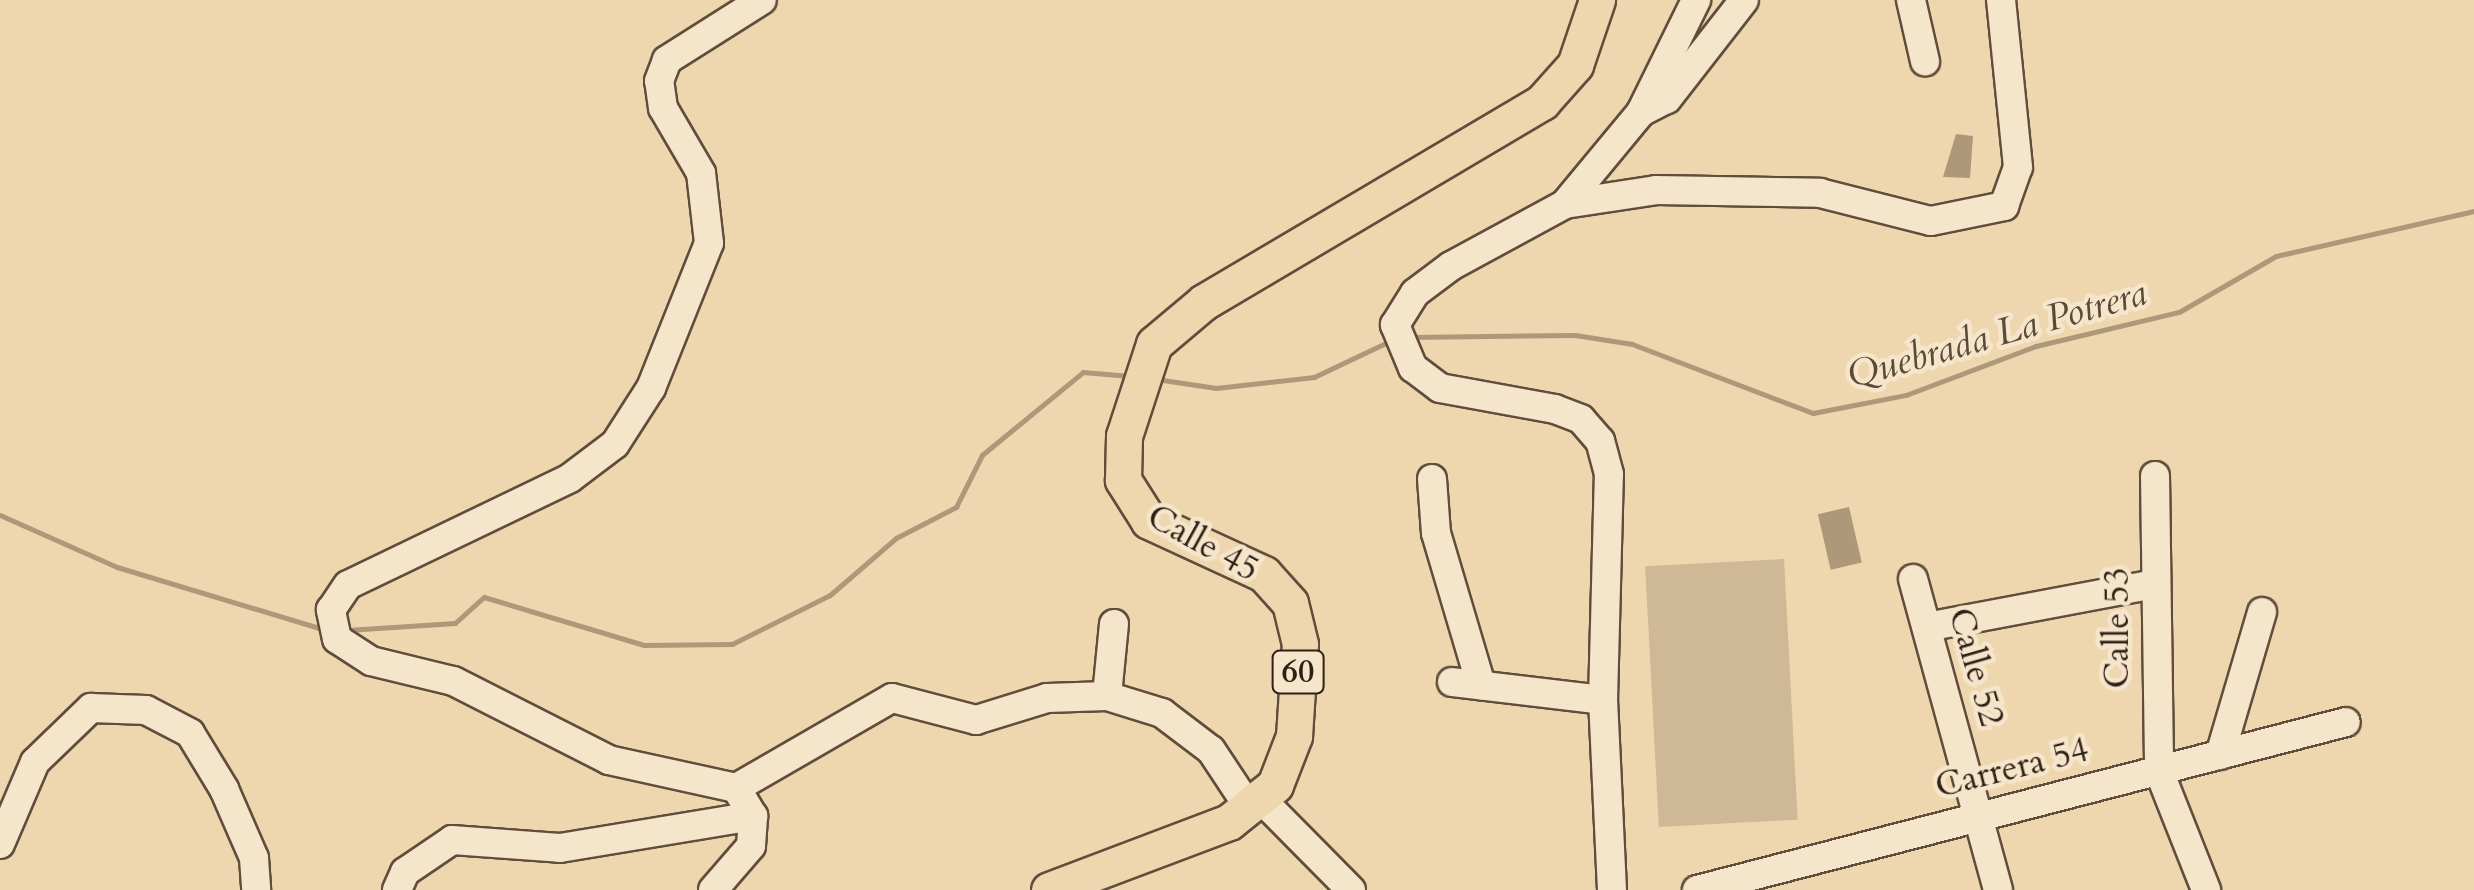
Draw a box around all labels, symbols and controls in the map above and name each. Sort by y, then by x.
water label: Quebrada La Potrera [1842,271,2152,399]
street label: Calle 45 [1140,495,1266,591]
street label: Calle 53 [2096,568,2138,688]
street label: Calle 52 [1939,603,2013,731]
road number: 60 [1270,645,1326,699]
street label: Carrera 54 [1931,729,2093,807]

